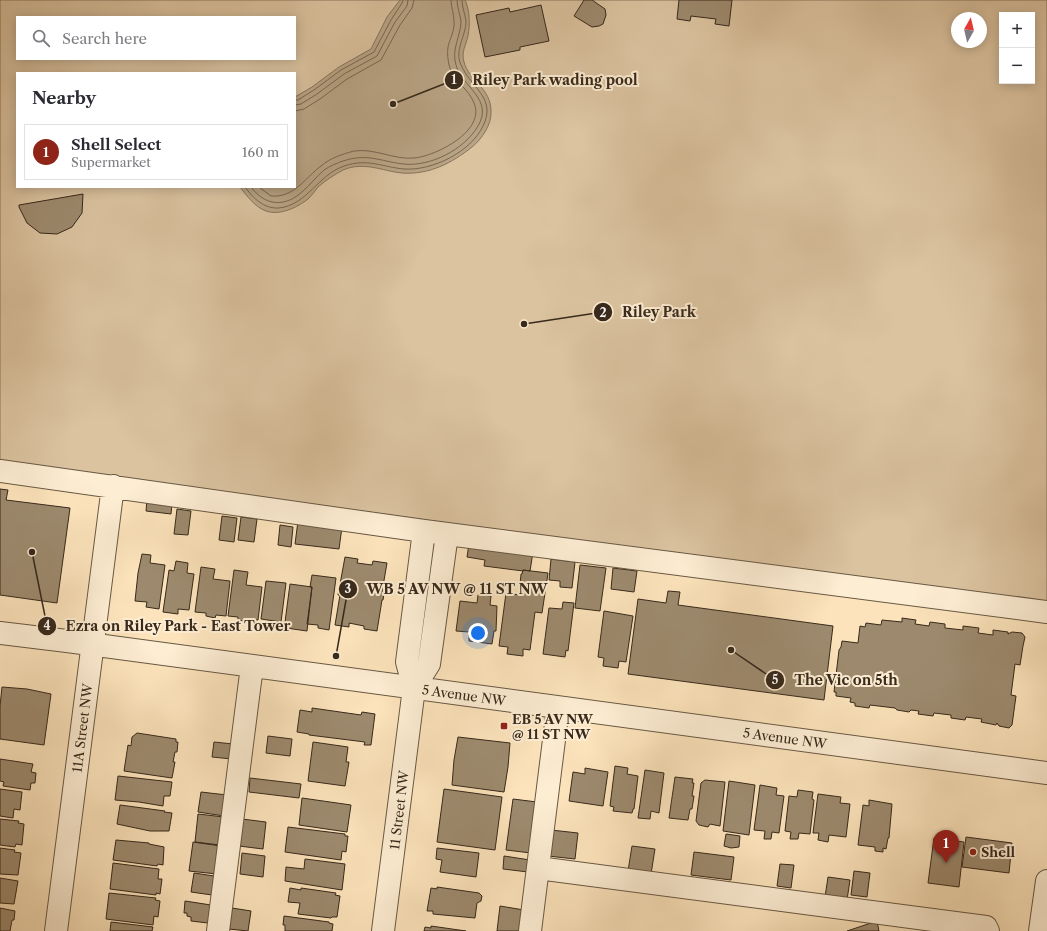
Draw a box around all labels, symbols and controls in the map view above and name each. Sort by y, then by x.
north arrow [951,12,987,48]
map controls [999,12,1035,84]
button: + [999,12,1035,48]
search box [16,16,296,60]
icon: search [30,27,52,49]
text: Search here [62,29,147,48]
button: − [999,48,1035,84]
callout: Riley Park wading pool [444,67,647,93]
text: Riley Park wading pool [472,71,638,89]
text: 1 [451,72,457,87]
text: Nearby [32,88,96,108]
text: Shell Select [71,135,161,154]
text: 1 [43,144,49,160]
text: 160 m [242,144,279,160]
text: Supermarket [71,154,151,170]
callout: Riley Park [593,299,704,325]
text: Riley Park [622,303,697,321]
text: 2 [599,305,607,320]
callout: WB 5 AV NW @ 11 ST NW [338,576,557,602]
text: WB 5 AV NW @ 11 ST NW [366,580,549,598]
text: 3 [345,581,352,596]
callout: Ezra on Riley Park - East Tower [37,613,299,639]
text: Ezra on Riley Park - East Tower [66,617,291,635]
text: 4 [43,618,51,633]
your location [468,623,488,643]
callout: The Vic on 5th [765,667,906,693]
text: The Vic on 5th [794,671,898,689]
text: 5 [772,672,779,687]
street label: 5 Avenue NW [421,681,508,709]
street label: 11A Street NW [69,682,95,773]
place label: EB 5 AV NW @ 11 ST NW [512,711,593,742]
marker: EB 5 AV NW @ 11 ST NW [499,721,509,731]
street label: 5 Avenue NW [742,724,829,752]
street label: 11 Street NW [386,769,412,851]
pin: 1 [933,830,959,863]
place label: Shell [981,844,1016,860]
marker: Shell [968,847,978,857]

